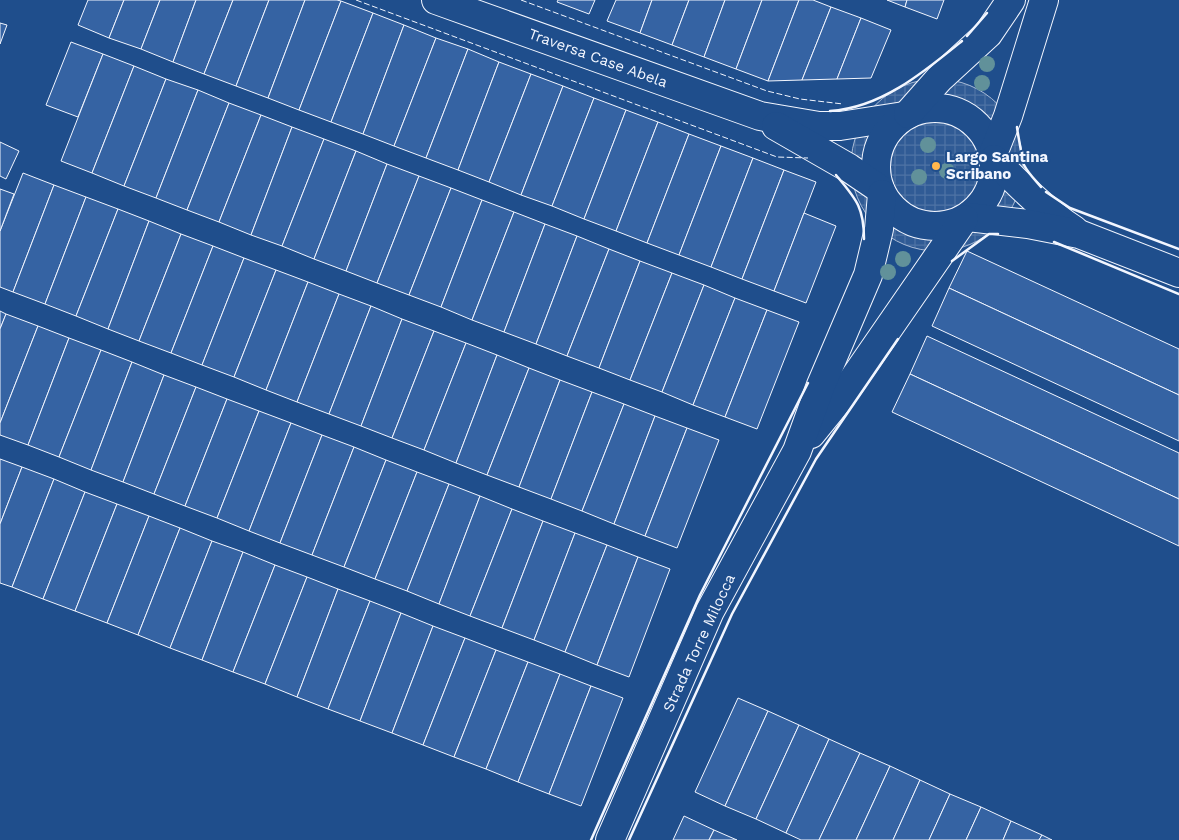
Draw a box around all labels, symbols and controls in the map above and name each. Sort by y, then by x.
street label: Traversa Case Abela [526,24,670,92]
place label: Largo Santina Scribano [946,148,1048,183]
marker: Largo Santina Scribano [930,160,942,172]
street label: Strada Torre Milocca [659,571,739,715]

